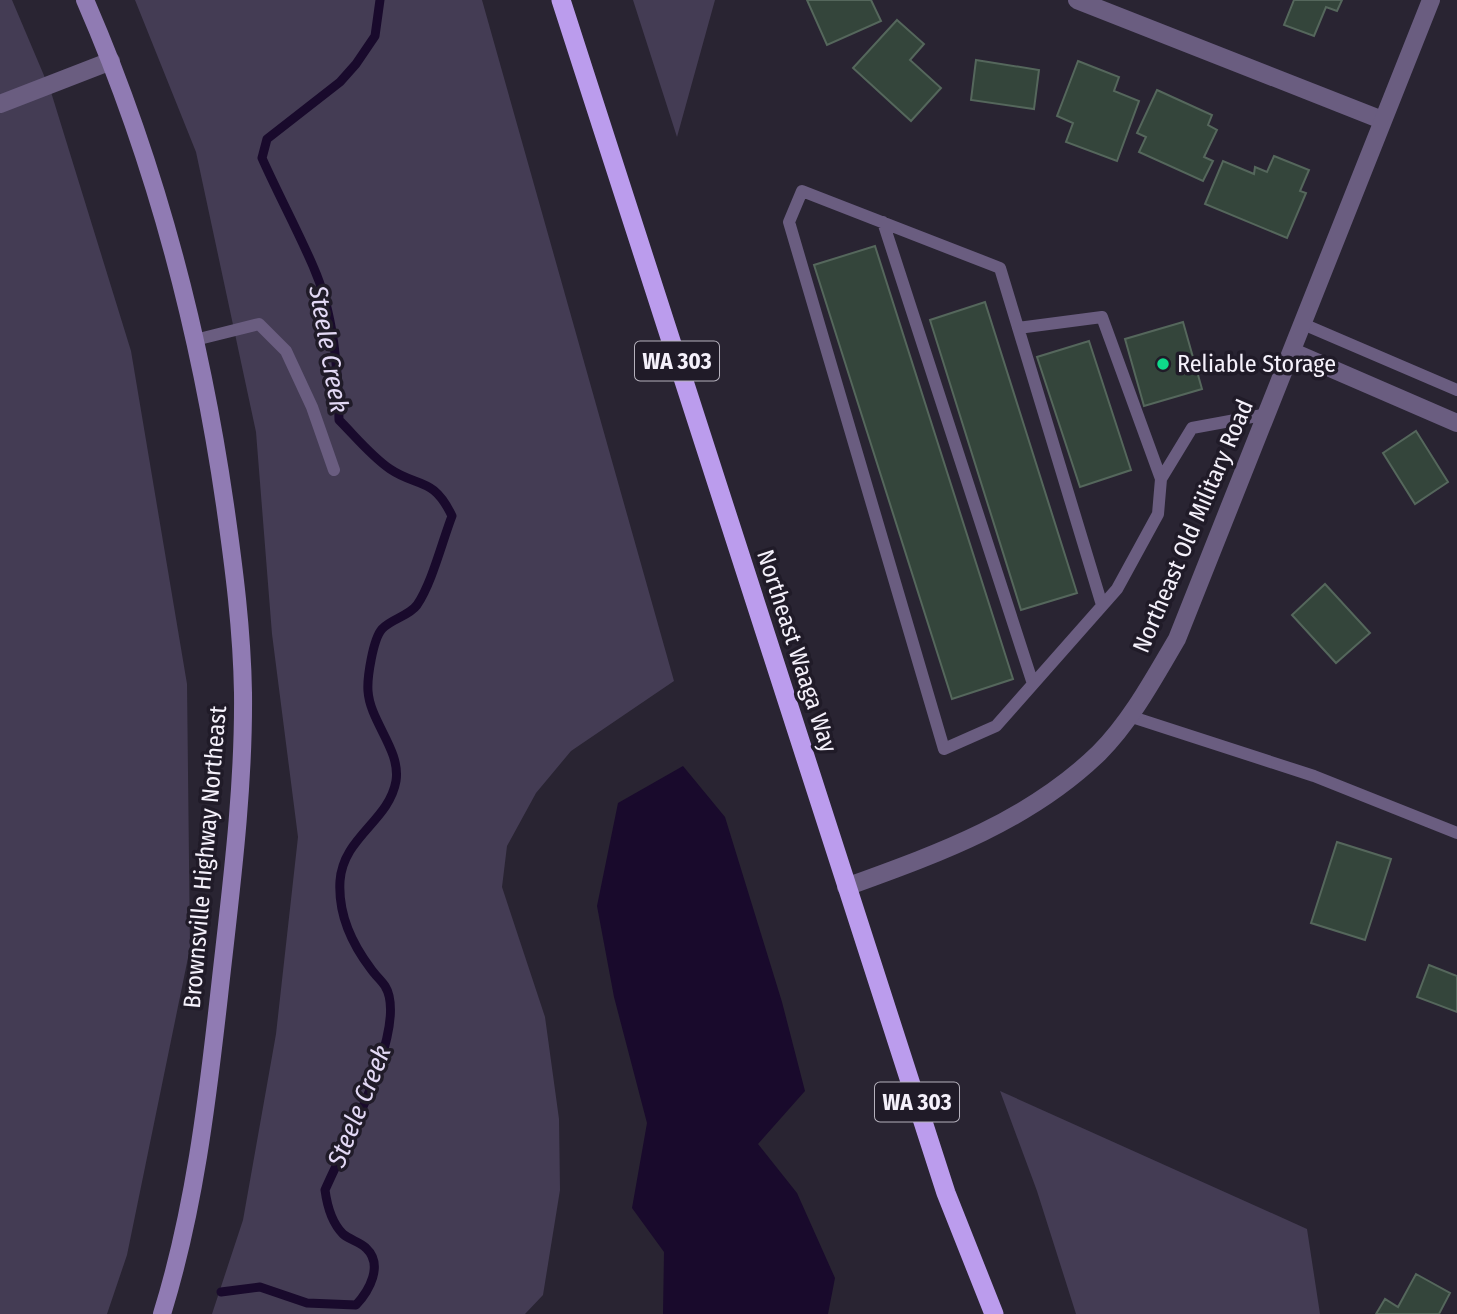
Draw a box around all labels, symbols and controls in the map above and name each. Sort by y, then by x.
water label: Steele Creek [302,282,355,415]
road number: WA 303 [635,342,719,380]
place label: Reliable Storage [1177,350,1336,378]
marker: Reliable Storage [1155,356,1171,372]
street label: Northeast Old Military Road [1127,395,1259,657]
street label: Northeast Waaga Way [751,546,843,756]
street label: Brownsville Highway Northeast [178,704,232,1009]
water label: Steele Creek [321,1041,398,1173]
road number: WA 303 [875,1082,959,1121]

